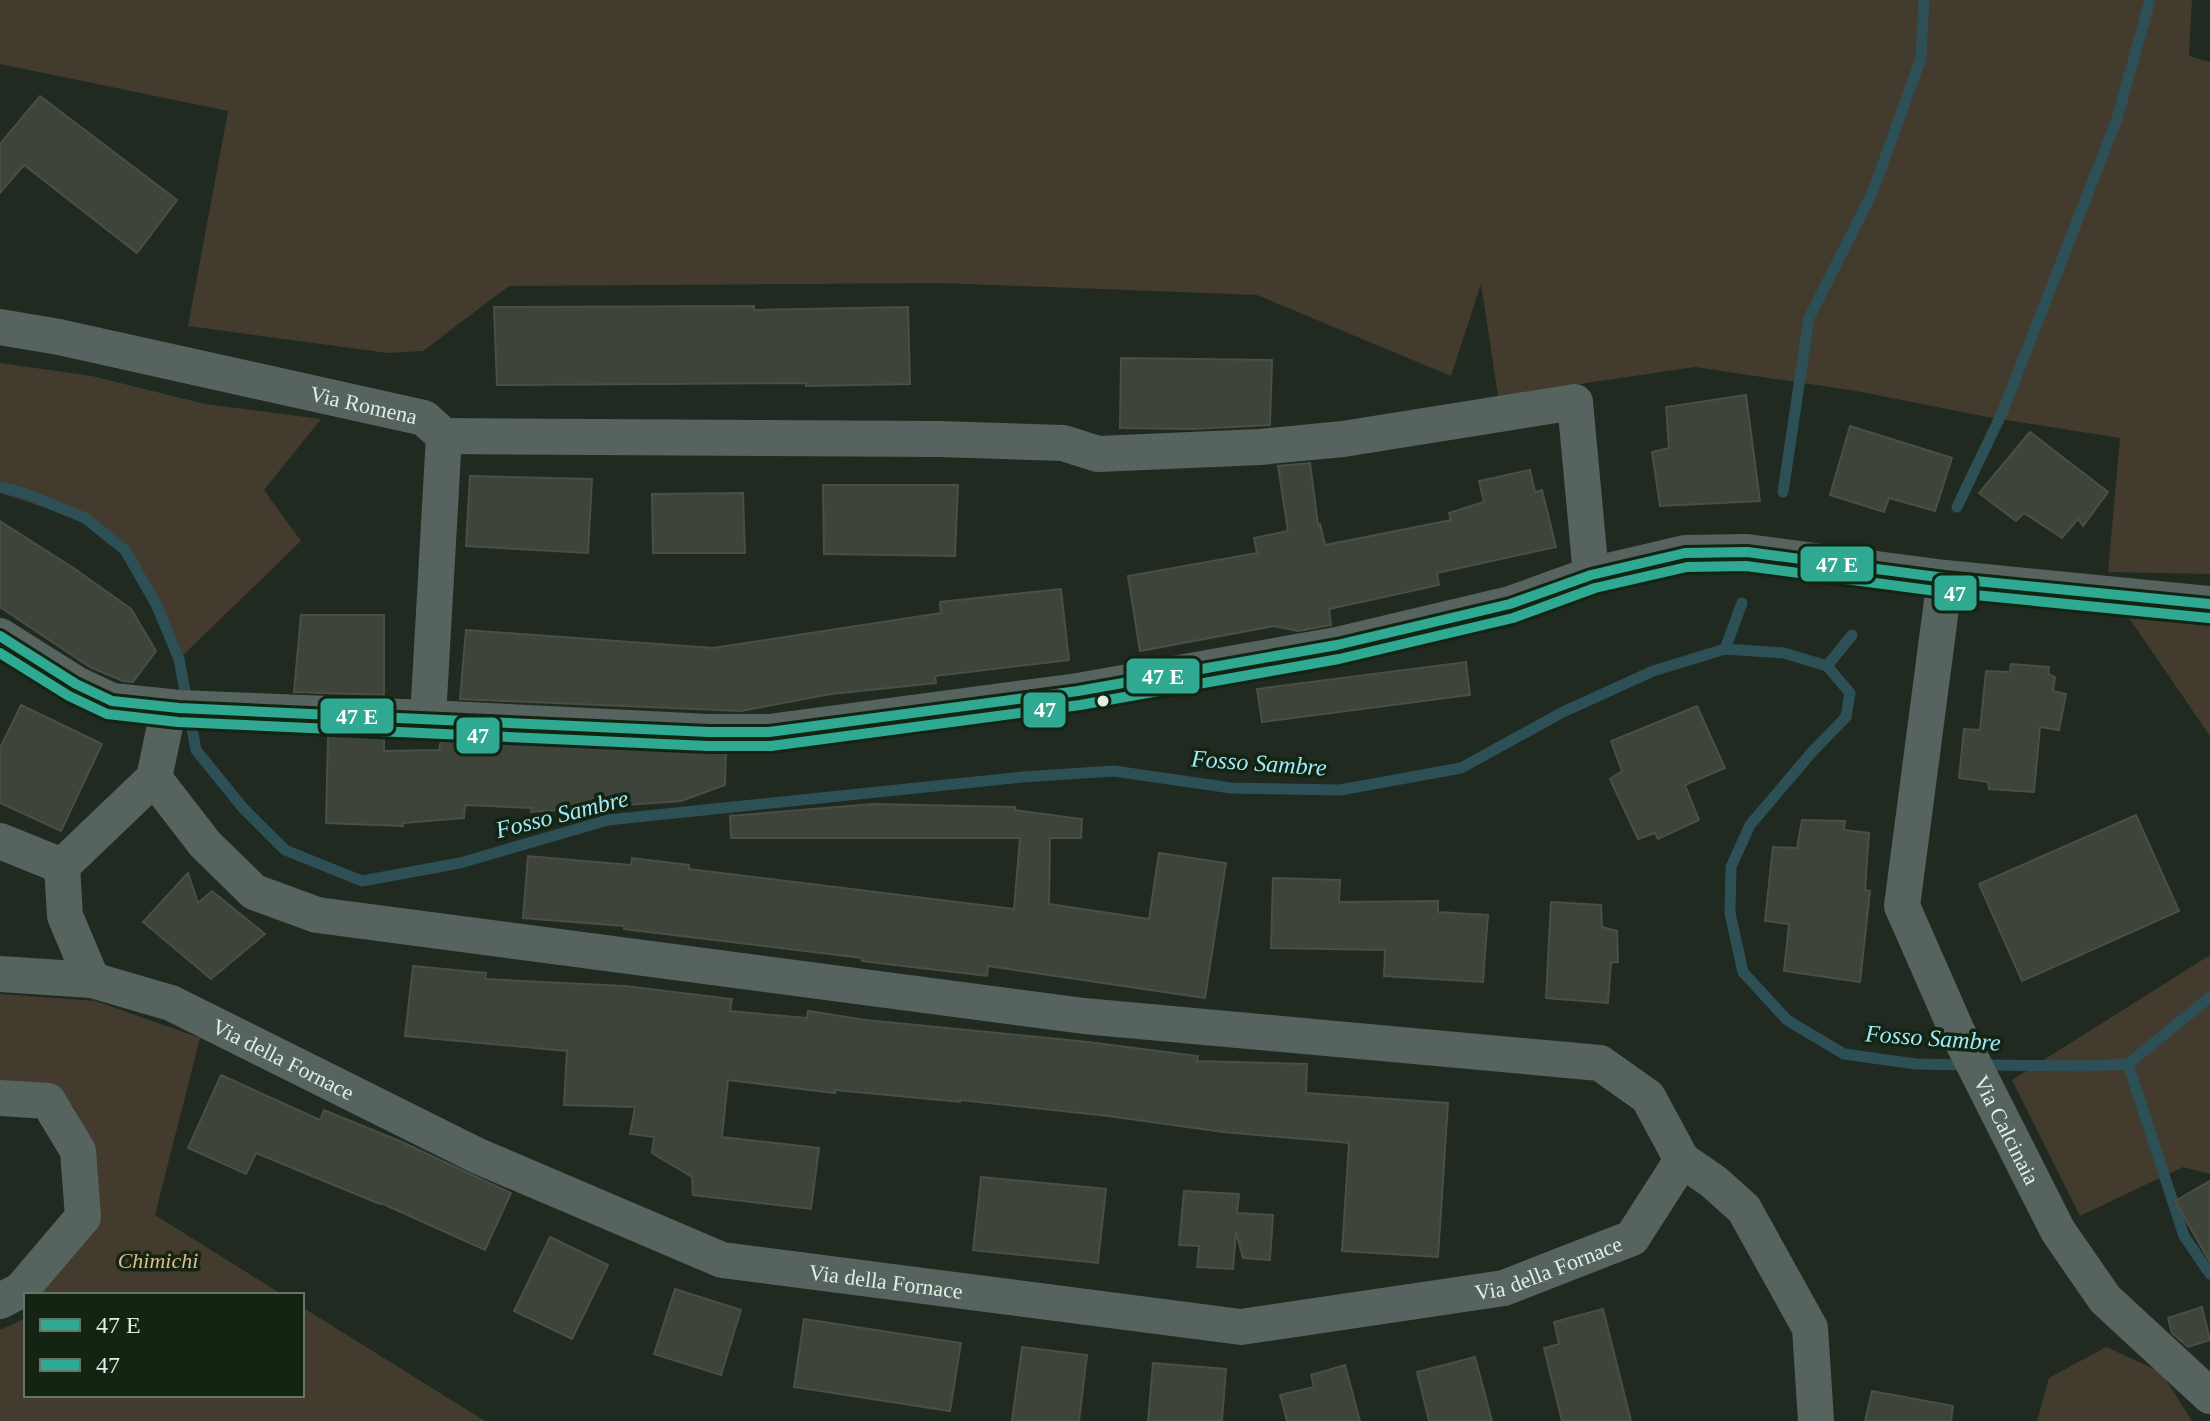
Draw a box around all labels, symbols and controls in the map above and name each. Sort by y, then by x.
street label: Via Romena [308,381,420,429]
line badge: 47 E [1799,545,1875,583]
text: 47 E [1816,552,1858,577]
line badge: 47 [1933,574,1978,612]
text: 47 [1944,581,1966,606]
line badge: 47 E [1125,657,1201,695]
text: 47 E [1142,664,1184,689]
line badge: 47 [1022,691,1067,729]
unlabelled marker [1095,693,1111,709]
line badge: 47 E [319,697,395,735]
text: 47 [1034,697,1056,722]
text: 47 E [336,704,378,729]
line badge: 47 [455,716,501,755]
text: 47 [467,723,489,748]
water label: Fosso Sambre [1189,745,1328,781]
water label: Fosso Sambre [492,785,631,843]
street label: Via della Fornace [208,1014,358,1105]
water label: Fosso Sambre [1863,1020,2002,1056]
street label: Via Calcinaia [1968,1071,2045,1189]
street label: Via della Fornace [1473,1231,1626,1305]
park label: Chimichi [118,1248,198,1273]
street label: Via della Fornace [807,1259,964,1304]
legend [24,1293,304,1397]
text: 47 E [96,1312,141,1338]
text: 47 [96,1352,120,1378]

